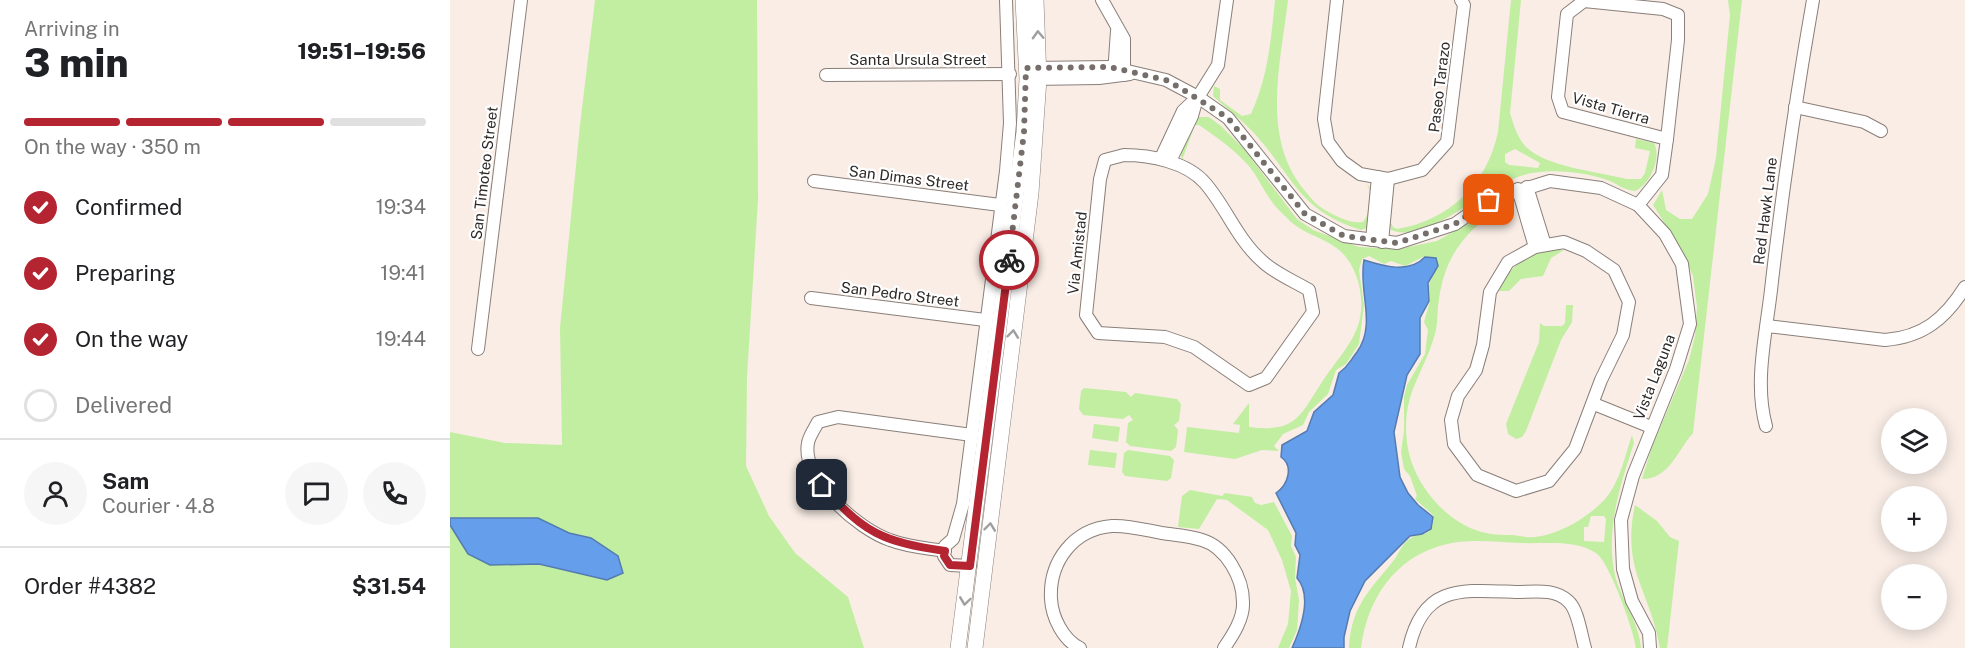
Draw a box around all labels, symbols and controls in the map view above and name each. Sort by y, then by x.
text: Arriving in [24,17,119,41]
one-way arrow [1031,31,1044,40]
text: 19:51–19:56 [297,38,426,64]
text: 3 min [24,40,129,86]
street label: Paseo Tarazo [1425,41,1453,133]
street label: Santa Ursula Street [849,51,987,68]
street label: Vista Tierra [1570,89,1652,127]
street label: San Timoteo Street [467,105,501,241]
text: On the way · 350 m [24,135,201,159]
street label: Red Hawk Lane [1750,156,1780,266]
street label: San Dimas Street [848,162,970,194]
pin [1463,174,1514,225]
icon: bag [1472,183,1505,216]
icon: check [24,191,57,224]
text: Confirmed [75,194,182,220]
text: 19:34 [376,195,426,219]
street label: Via Amistad [1064,211,1090,295]
courier [979,230,1039,290]
icon: bike [993,244,1026,277]
icon: check [24,257,57,290]
text: Preparing [75,260,176,286]
text: 19:41 [380,261,426,285]
street label: San Pedro Street [840,278,960,310]
icon: check [24,323,57,356]
text: On the way [75,326,188,352]
text: 19:44 [376,327,426,351]
one-way arrow [1007,329,1019,338]
street label: Vista Laguna [1630,332,1678,422]
text: Delivered [75,392,172,418]
map controls [1881,408,1947,630]
button: layers [1881,408,1947,474]
pin [796,459,847,510]
button: person [24,462,87,525]
button: chat [285,462,348,525]
button: phone [363,462,426,525]
text: Sam [102,468,149,494]
icon: home [805,468,838,501]
button: + [1881,486,1947,552]
text: Courier · 4.8 [102,494,215,518]
one-way arrow [983,523,996,532]
button: − [1881,564,1947,630]
text: Order #4382 [24,573,156,599]
text: $31.54 [352,573,426,599]
one-way arrow [959,596,971,605]

